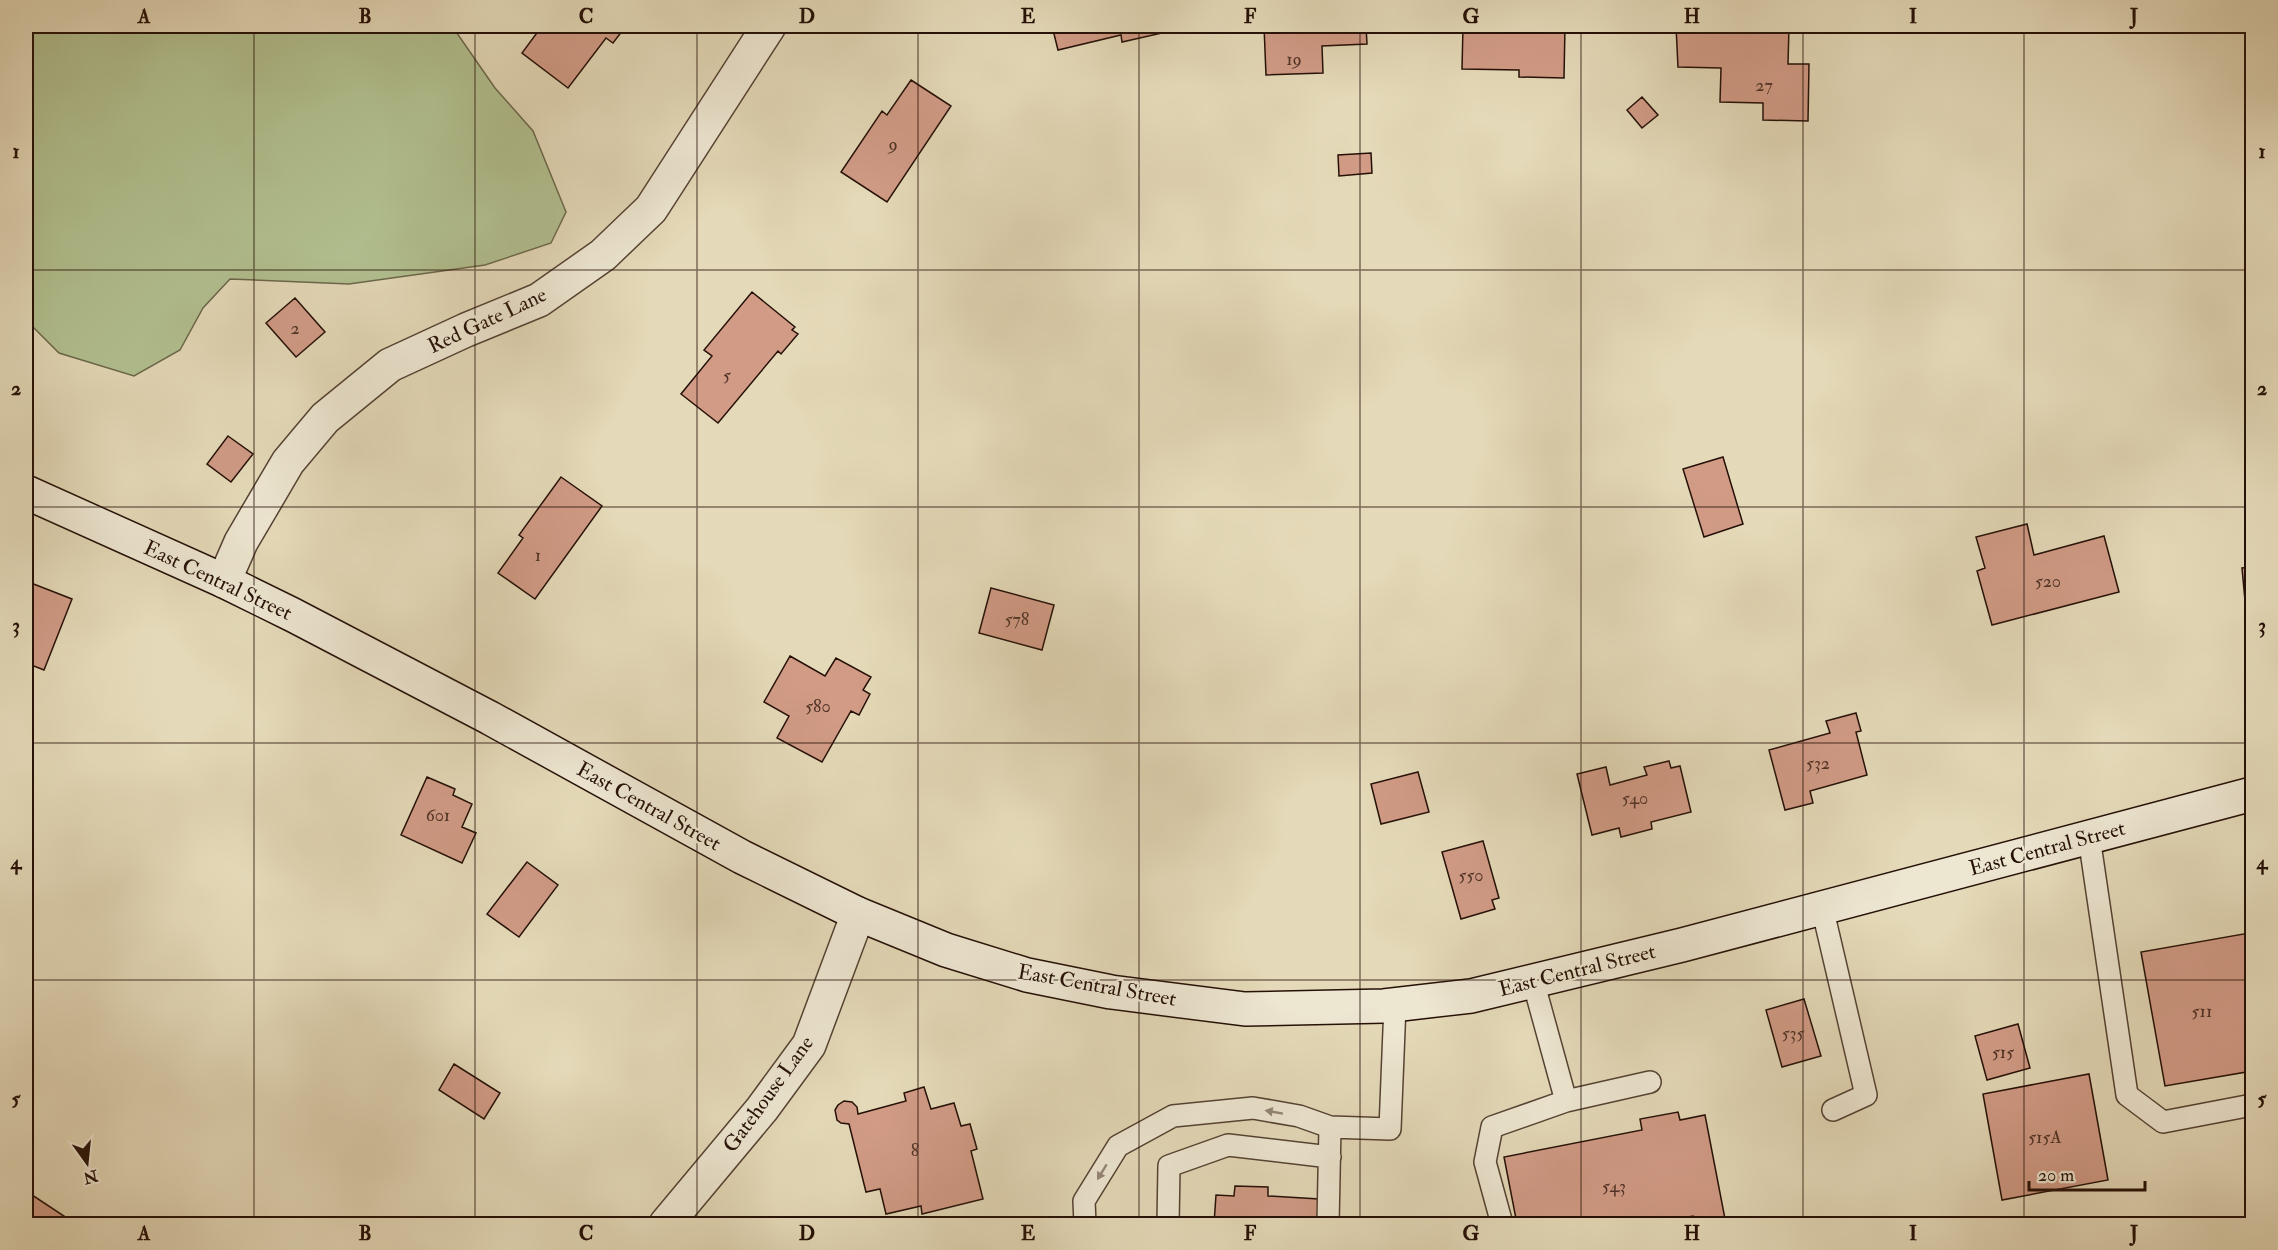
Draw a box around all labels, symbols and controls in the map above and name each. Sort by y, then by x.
text: A [137,4,151,29]
text: B [358,4,372,29]
text: C [579,4,593,29]
text: D [799,4,815,29]
text: E [1021,4,1036,29]
text: F [1244,4,1257,29]
text: G [1463,4,1480,29]
text: H [1684,4,1700,29]
text: I [1909,4,1917,29]
text: J [2129,4,2138,29]
house number: 19 [1286,48,1302,71]
house number: 27 [1755,74,1773,97]
house number: 9 [886,133,898,156]
text: 1 [12,139,20,164]
text: 1 [2258,139,2266,164]
street label: Red Gate Lane [423,281,551,360]
house number: 2 [290,317,300,340]
house number: 5 [723,364,731,387]
text: 2 [11,376,21,401]
text: 2 [2257,376,2267,401]
street label: East Central Street [139,534,297,627]
house number: 1 [535,544,541,567]
house number: 520 [2035,570,2061,593]
house number: 578 [1005,608,1029,631]
text: 3 [12,613,20,638]
text: 3 [2258,613,2266,638]
house number: 580 [805,695,831,718]
house number: 532 [1806,752,1830,775]
street label: East Central Street [572,756,726,857]
house number: 540 [1622,787,1648,810]
house number: 601 [426,804,450,827]
street label: East Central Street [1966,815,2128,882]
text: 4 [10,850,23,875]
text: 4 [2256,850,2269,875]
house number: 550 [1459,864,1483,887]
street label: East Central Street [1496,938,1659,1003]
street label: East Central Street [1015,958,1179,1013]
house number: 511 [2192,1000,2212,1023]
house number: 535 [1782,1022,1804,1045]
street label: Gatehouse Lane [717,1030,820,1158]
house number: 515 [1992,1041,2014,1064]
text: 5 [12,1086,22,1111]
text: 5 [2258,1086,2268,1111]
one-way arrow [1264,1107,1283,1116]
house number: 515A [2028,1126,2062,1149]
north arrow [57,1133,117,1193]
house number: 8 [911,1139,919,1162]
scale bar [2029,1154,2144,1192]
one-way arrow [1097,1164,1107,1181]
text: 20 m [2038,1164,2074,1187]
text: N [80,1165,101,1188]
house number: 543 [1602,1175,1626,1198]
text: A [137,1221,151,1246]
text: B [358,1221,372,1246]
text: C [579,1221,593,1246]
text: D [799,1221,815,1246]
text: E [1021,1221,1036,1246]
text: F [1244,1221,1257,1246]
text: G [1463,1221,1480,1246]
text: H [1684,1221,1700,1246]
text: I [1909,1221,1917,1246]
text: J [2129,1221,2138,1246]

